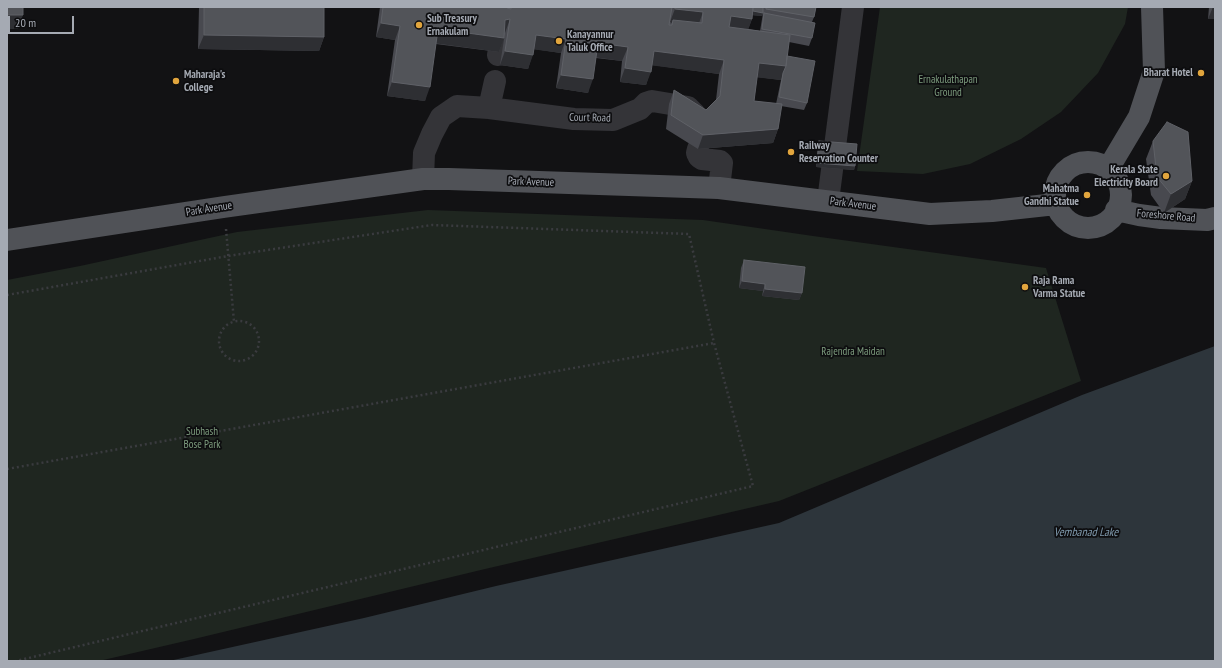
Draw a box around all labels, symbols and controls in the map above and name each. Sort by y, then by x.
scale bar [10,8,76,34]
place label: Sub Treasury Ernakulam [427,12,477,38]
text: 20 m [15,15,36,30]
marker: Sub Treasury Ernakulam [414,20,424,30]
place label: Kanayannur Taluk Office [567,28,614,54]
marker: Kanayannur Taluk Office [554,36,564,46]
place label: Bharat Hotel [1144,66,1193,80]
place label: Maharaja's College [184,68,225,94]
marker: Bharat Hotel [1196,68,1206,78]
park label: Ernakulathapan Ground [918,73,978,99]
marker: Maharaja's College [171,76,181,86]
street label: Court Road [569,111,611,125]
place label: Railway Reservation Counter [799,139,878,165]
marker: Railway Reservation Counter [786,147,796,157]
place label: Kerala State Electricity Board [1094,163,1158,189]
marker: Kerala State Electricity Board [1161,171,1171,181]
street label: Park Avenue [508,175,554,189]
place label: Mahatma Gandhi Statue [1024,182,1079,208]
marker: Mahatma Gandhi Statue [1082,190,1092,200]
street label: Park Avenue [829,195,877,213]
street label: Park Avenue [185,199,233,219]
street label: Foreshore Road [1136,207,1196,225]
place label: Raja Rama Varma Statue [1033,274,1085,300]
marker: Raja Rama Varma Statue [1020,282,1030,292]
park label: Rajendra Maidan [821,345,885,359]
park label: Subhash Bose Park [184,425,220,451]
water label: Vembanad Lake [1054,526,1118,540]

